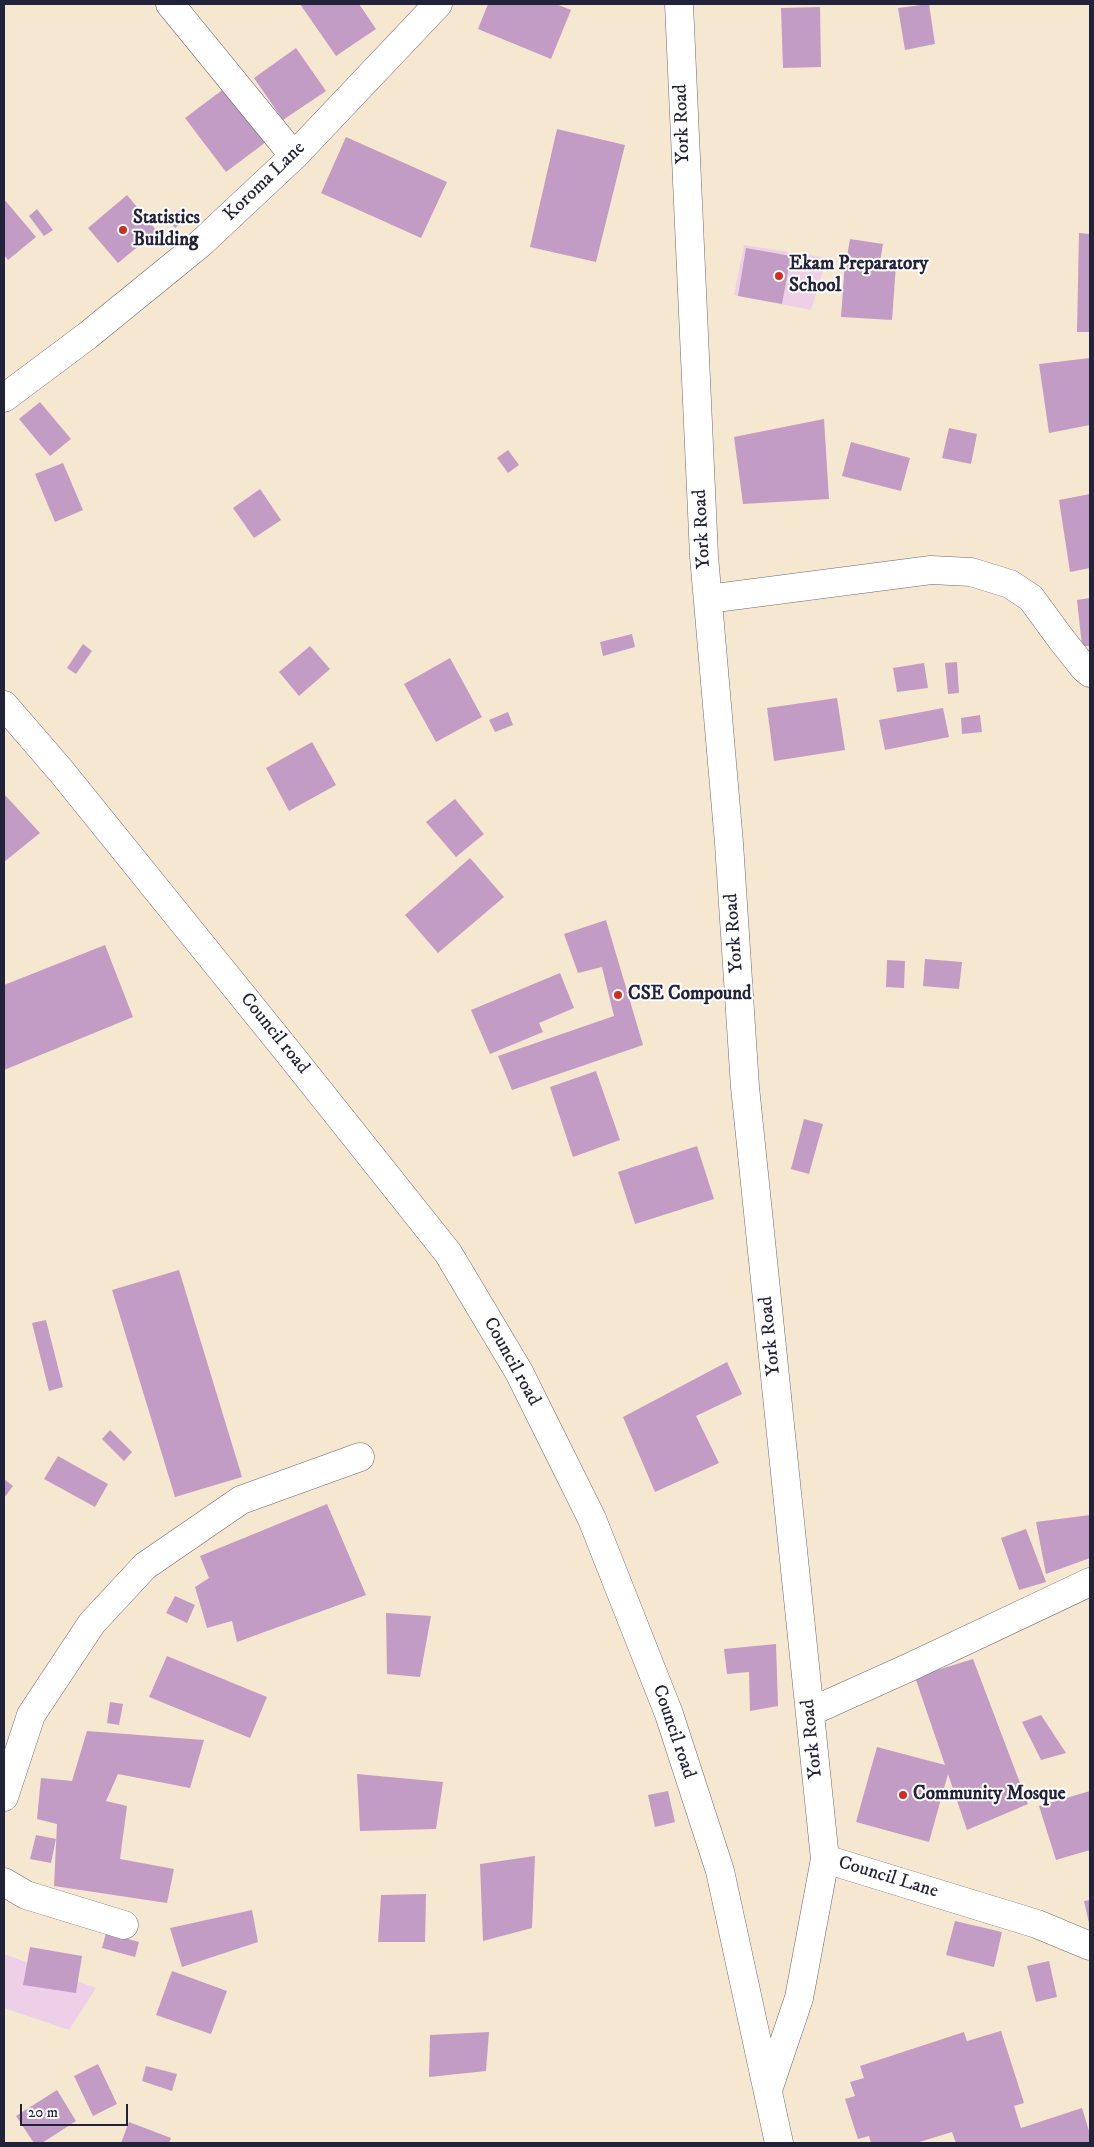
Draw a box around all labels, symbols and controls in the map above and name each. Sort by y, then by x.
street label: York Road [670,84,696,164]
street label: Koroma Lane [219,137,311,227]
place label: Statistics Building [133,208,200,252]
marker: Statistics Building [117,224,129,236]
place label: Ekam Preparatory School [789,254,928,298]
marker: Ekam Preparatory School [773,270,785,282]
street label: York Road [690,489,716,569]
street label: York Road [721,892,749,974]
place label: CSE Compound [628,984,752,1006]
street label: Council road [234,989,314,1079]
marker: CSE Compound [612,989,624,1001]
street label: York Road [755,1295,787,1377]
street label: Council road [477,1314,545,1410]
street label: Council road [646,1682,700,1782]
street label: York Road [797,1698,829,1780]
place label: Community Mosque [913,1784,1066,1806]
marker: Community Mosque [897,1789,909,1801]
street label: Council Lane [835,1852,941,1904]
scale bar [22,2094,130,2126]
text: 20 m [28,2103,58,2122]

